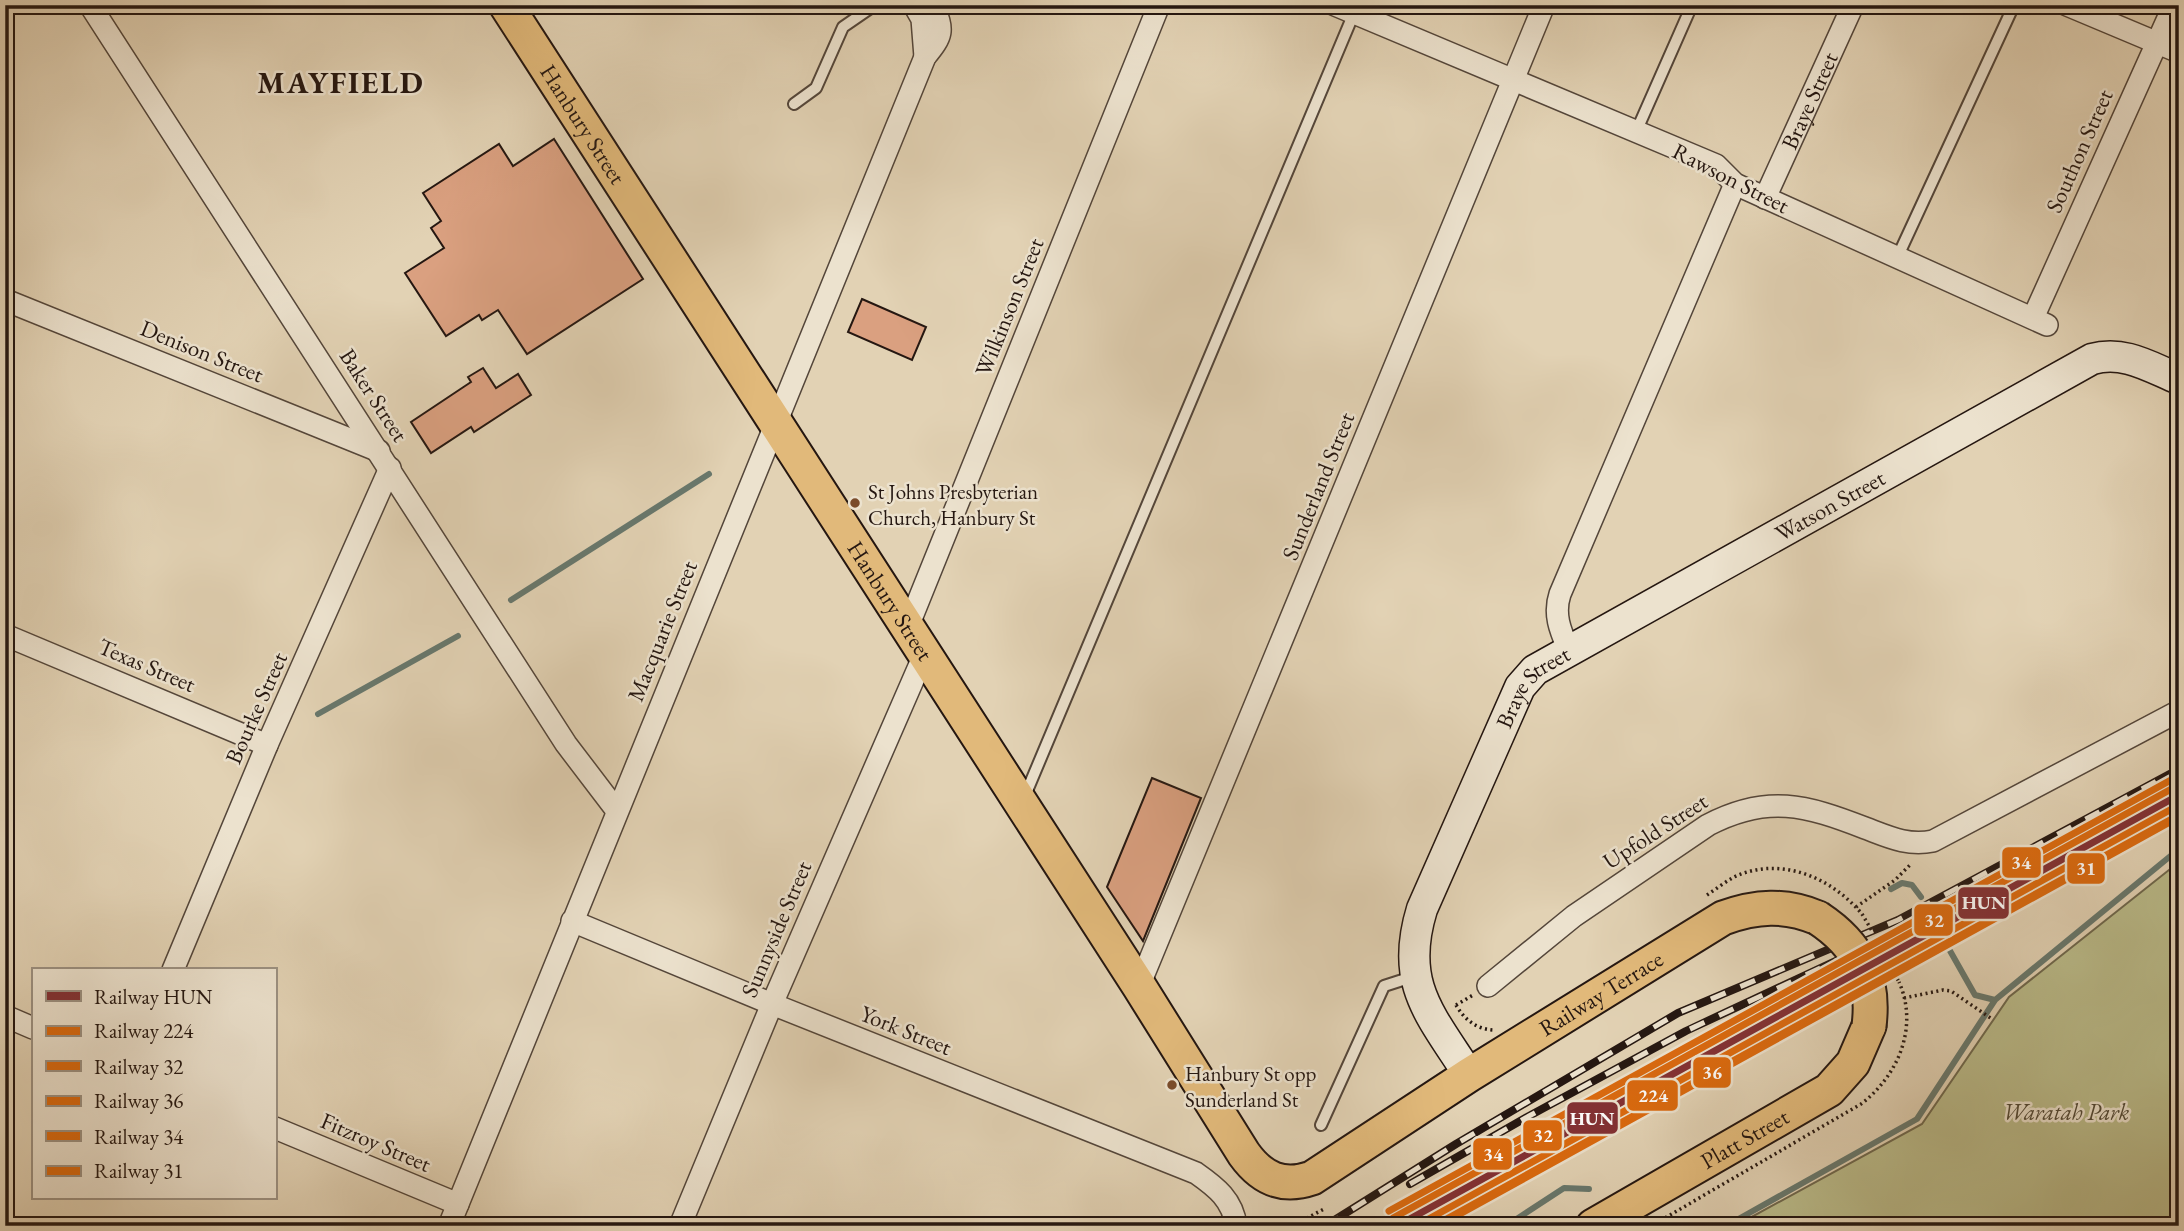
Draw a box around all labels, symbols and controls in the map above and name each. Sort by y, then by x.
street label: Braye Street [1774,46,1845,154]
street label: Hanbury Street [533,59,633,191]
district label: MAYFIELD [257,63,425,102]
street label: Southon Street [2038,84,2120,217]
street label: Rawson Street [1668,136,1795,221]
street label: Wilkinson Street [968,233,1051,380]
street label: Denison Street [136,313,269,390]
street label: Baker Street [333,343,416,448]
street label: Sunderland Street [1275,407,1362,564]
street label: Watson Street [1770,462,1891,548]
place label: St Johns Presbyterian Church, Hanbury St [868,478,1038,531]
marker: St Johns Presbyterian Church, Hanbury St [848,496,862,510]
street label: Hanbury Street [841,535,941,667]
street label: Macquarie Street [620,556,704,706]
street label: Texas Street [94,631,201,699]
street label: Braye Street [1489,638,1576,733]
street label: Bourke Street [218,647,294,769]
street label: Upfold Street [1597,786,1714,876]
line badge: 34 [2001,846,2042,879]
text: 34 [2011,850,2032,875]
line badge: 31 [2066,852,2106,885]
street label: Sunnyside Street [734,856,818,1002]
text: 31 [2076,856,2096,881]
line badge: HUN [1957,886,2010,920]
text: HUN [1962,890,2007,915]
line badge: 32 [1913,903,1954,937]
text: 32 [1924,908,1944,933]
street label: Railway Terrace [1533,944,1669,1043]
legend [32,968,276,1200]
text: Railway HUN [94,983,213,1010]
street label: York Street [856,998,957,1062]
text: Railway 224 [94,1017,194,1044]
text: Railway 32 [94,1053,183,1080]
line badge: 36 [1692,1056,1732,1089]
place label: Hanbury St opp Sunderland St [1185,1060,1317,1113]
text: 36 [1702,1060,1722,1085]
marker: Hanbury St opp Sunderland St [1165,1078,1179,1092]
line badge: 224 [1626,1079,1679,1112]
text: 224 [1638,1083,1669,1108]
text: Railway 36 [94,1087,183,1114]
park label: Waratah Park [2003,1097,2130,1127]
line badge: HUN [1566,1101,1619,1135]
street label: Platt Street [1695,1101,1795,1176]
street label: Fitzroy Street [316,1105,436,1179]
text: HUN [1570,1106,1615,1131]
line badge: 32 [1522,1119,1563,1152]
text: Railway 34 [94,1123,184,1150]
text: 32 [1533,1123,1553,1148]
line badge: 34 [1472,1137,1513,1171]
text: 34 [1483,1142,1504,1167]
text: Railway 31 [94,1157,183,1184]

